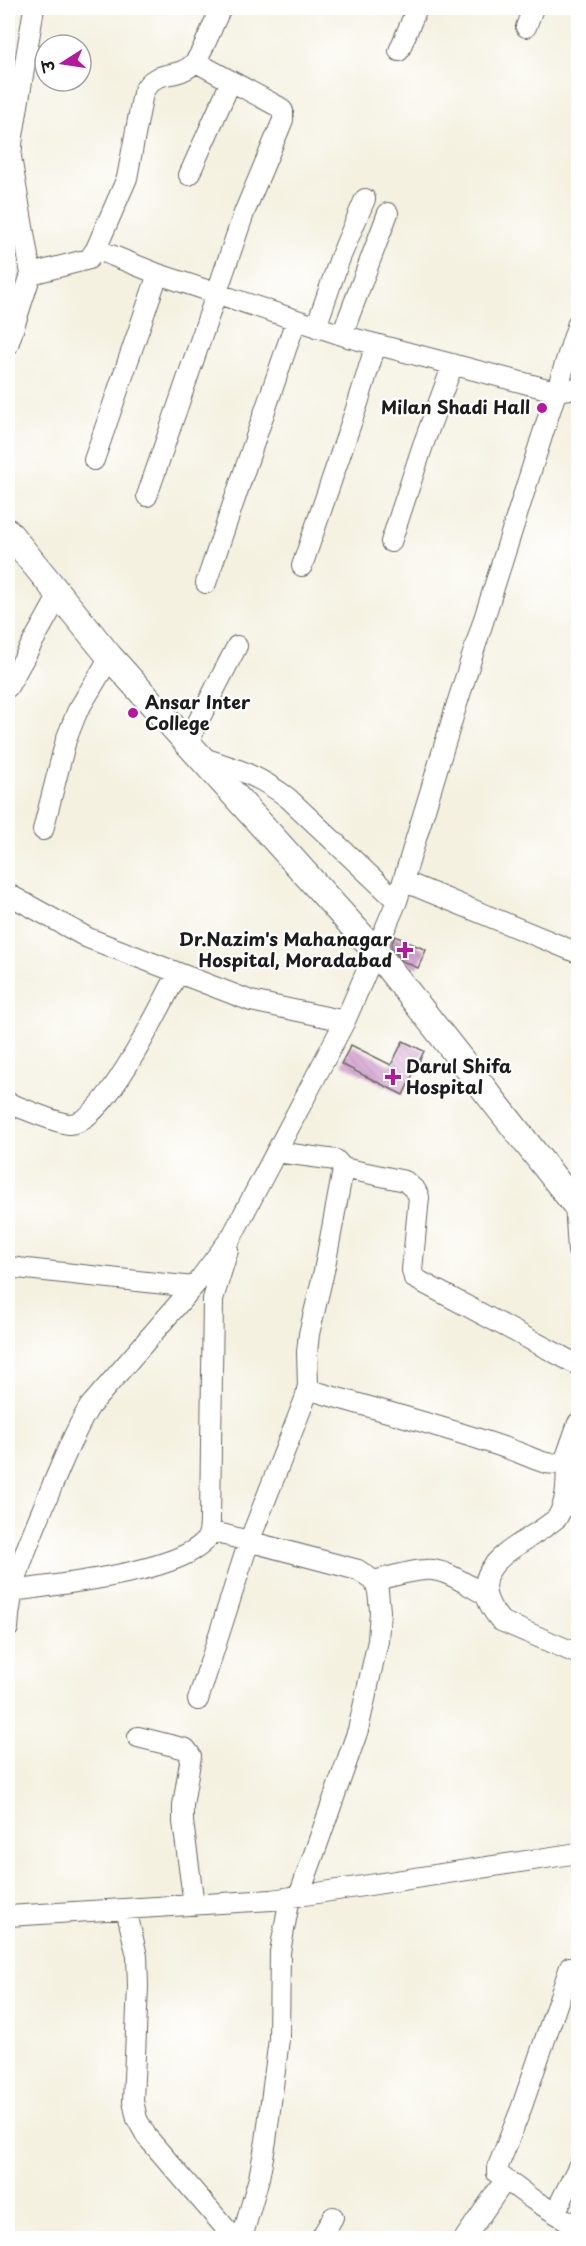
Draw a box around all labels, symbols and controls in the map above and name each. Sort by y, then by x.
north arrow [33,33,93,93]
text: उ [34,57,61,76]
place label: Milan Shadi Hall [381,393,530,420]
marker: Milan Shadi Hall [535,401,549,415]
place label: Ansar Inter College [145,688,251,736]
marker: Ansar Inter College [126,706,140,720]
place label: Dr.Nazim's Mahanagar Hospital, Moradabad [179,925,393,973]
marker: Dr.Nazim's Mahanagar Hospital, Moradabad [396,941,414,959]
place label: Darul Shifa Hospital [406,1052,512,1100]
marker: Darul Shifa Hospital [384,1068,402,1086]

